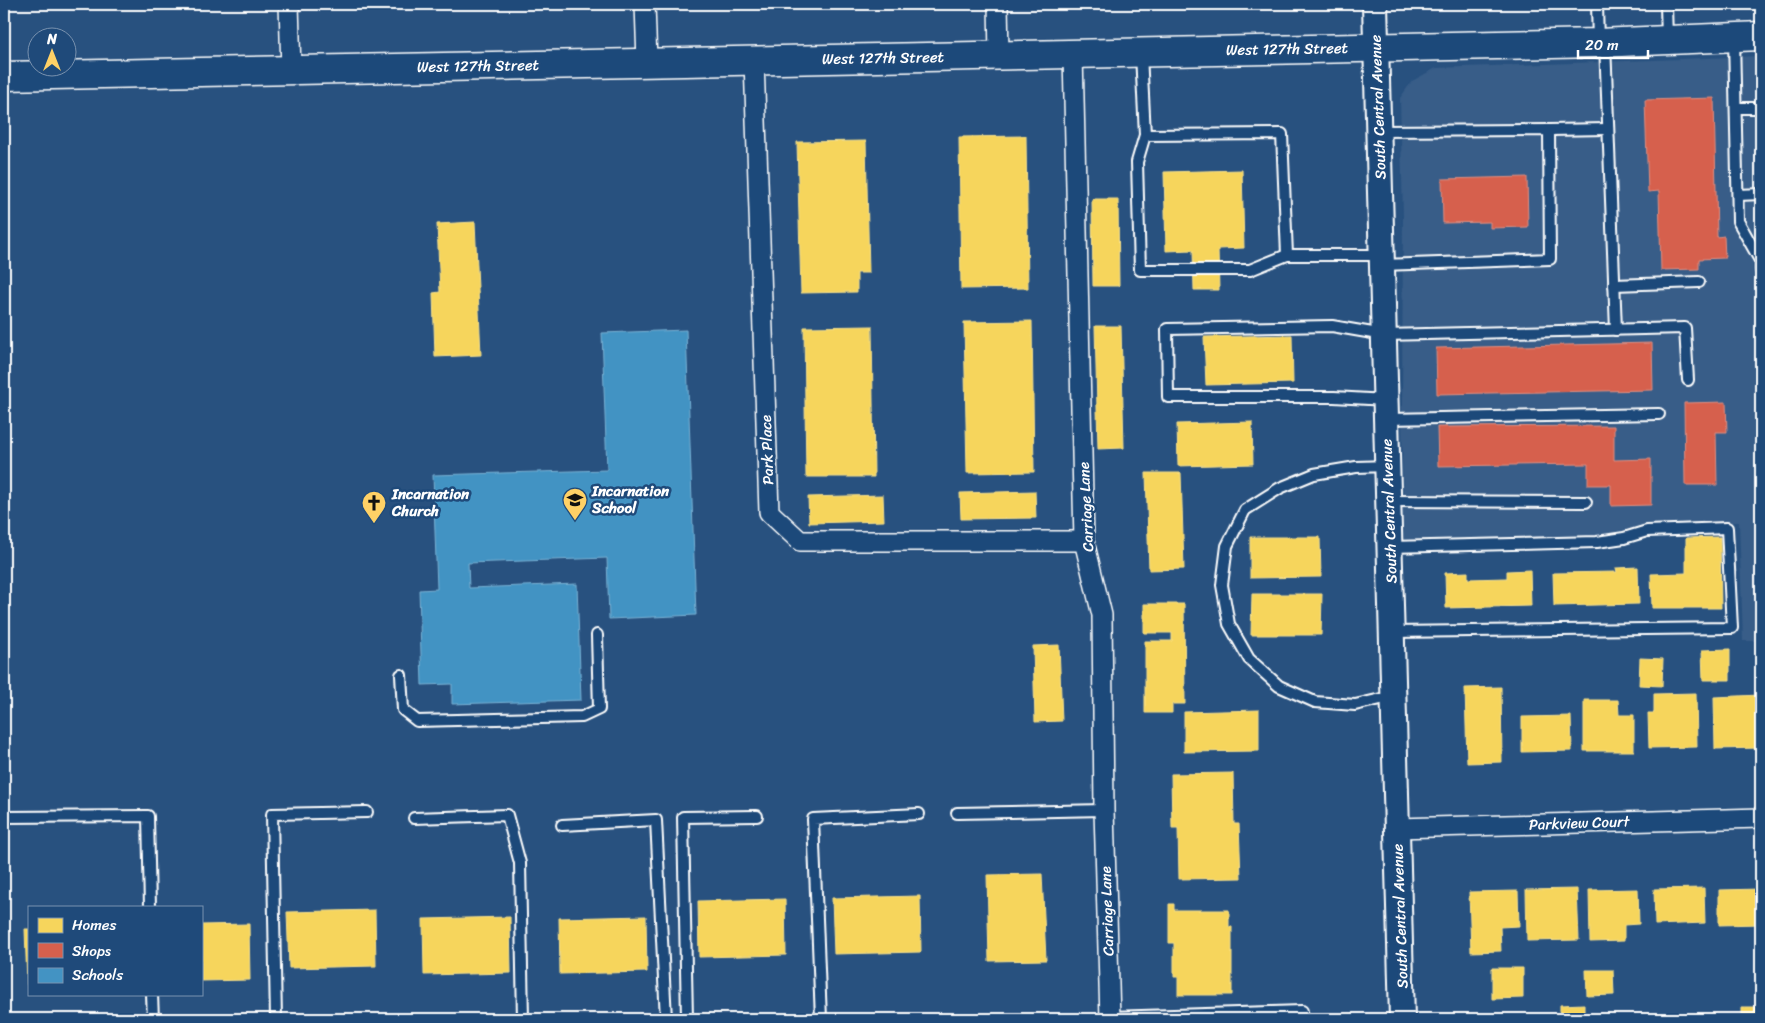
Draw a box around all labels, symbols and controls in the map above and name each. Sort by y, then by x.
text: N [46,27,57,52]
north arrow [28,28,78,78]
scale bar [1578,28,1648,60]
text: 20 m [1585,32,1619,58]
street label: South Central Avenue [1362,34,1394,180]
street label: West 127th Street [1226,35,1349,63]
street label: West 127th Street [822,44,945,72]
street label: West 127th Street [417,52,540,80]
street label: Park Place [753,415,781,485]
street label: South Central Avenue [1373,438,1405,584]
street label: Carriage Lane [1071,461,1101,553]
place label: Incarnation School [591,478,670,521]
place label: Incarnation Church [391,481,470,524]
school or university icon: Incarnation School [562,487,588,521]
church icon: Incarnation Church [361,490,387,524]
street label: Parkview Court [1528,808,1631,838]
street label: South Central Avenue [1384,843,1416,989]
street label: Carriage Lane [1092,866,1122,956]
legend [28,906,202,996]
text: Homes [72,912,116,938]
text: Shops [72,938,112,964]
text: Schools [72,962,123,988]

